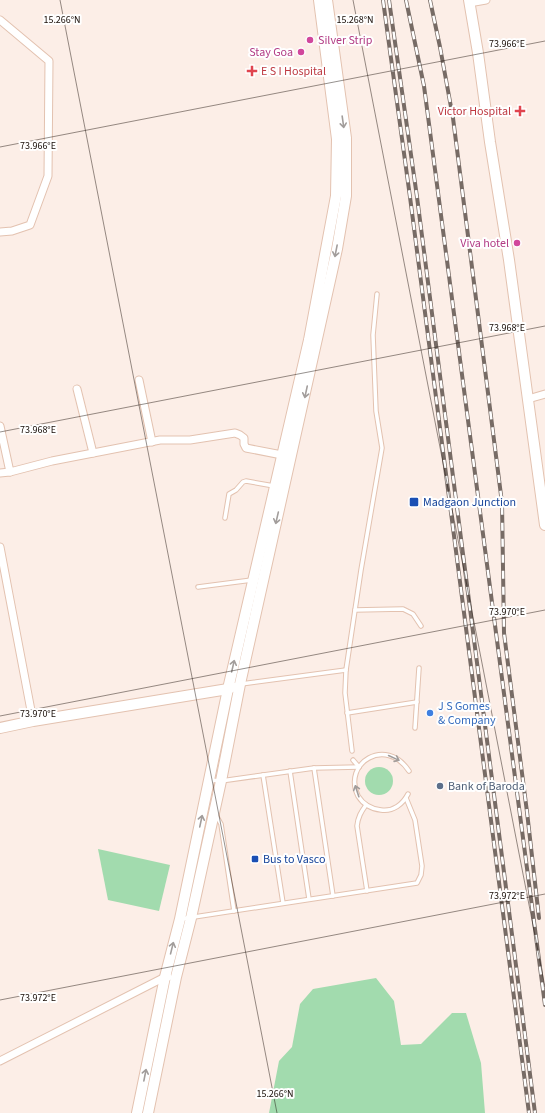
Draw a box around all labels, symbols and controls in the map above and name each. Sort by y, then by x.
text: 15.266°N [43,13,81,27]
text: 15.268°N [336,13,374,27]
place label: Silver Strip [318,32,373,49]
marker: Silver Strip [305,35,315,45]
text: 73.966°E [489,37,525,51]
place label: Stay Goa [249,44,293,61]
marker: Stay Goa [296,47,306,57]
place label: E S I Hospital [261,63,326,80]
marker: E S I Hospital [246,65,258,77]
place label: Victor Hospital [438,103,511,120]
marker: Victor Hospital [514,105,526,117]
one-way arrow [339,115,347,128]
text: 73.966°E [20,139,56,153]
place label: Viva hotel [460,235,509,252]
marker: Viva hotel [512,238,522,248]
one-way arrow [332,244,340,257]
text: 73.968°E [489,321,525,335]
one-way arrow [301,385,309,398]
text: 73.968°E [20,423,56,437]
place label: Madgaon Junction [423,494,516,511]
marker: Madgaon Junction [408,496,420,508]
one-way arrow [273,512,281,525]
text: 73.970°E [489,605,525,619]
one-way arrow [230,660,238,673]
place label: J S Gomes & Company [438,698,496,729]
text: 73.970°E [20,707,56,721]
marker: J S Gomes & Company [425,708,435,718]
one-way arrow [388,755,400,762]
place label: Bank of Baroda [448,778,525,795]
marker: Bank of Baroda [435,781,445,791]
one-way arrow [353,785,360,798]
one-way arrow [197,815,205,828]
place label: Bus to Vasco [263,851,326,868]
marker: Bus to Vasco [250,854,260,864]
text: 73.972°E [489,889,525,903]
one-way arrow [169,941,176,954]
text: 73.972°E [20,991,56,1005]
one-way arrow [141,1069,149,1082]
text: 15.266°N [256,1087,294,1101]

